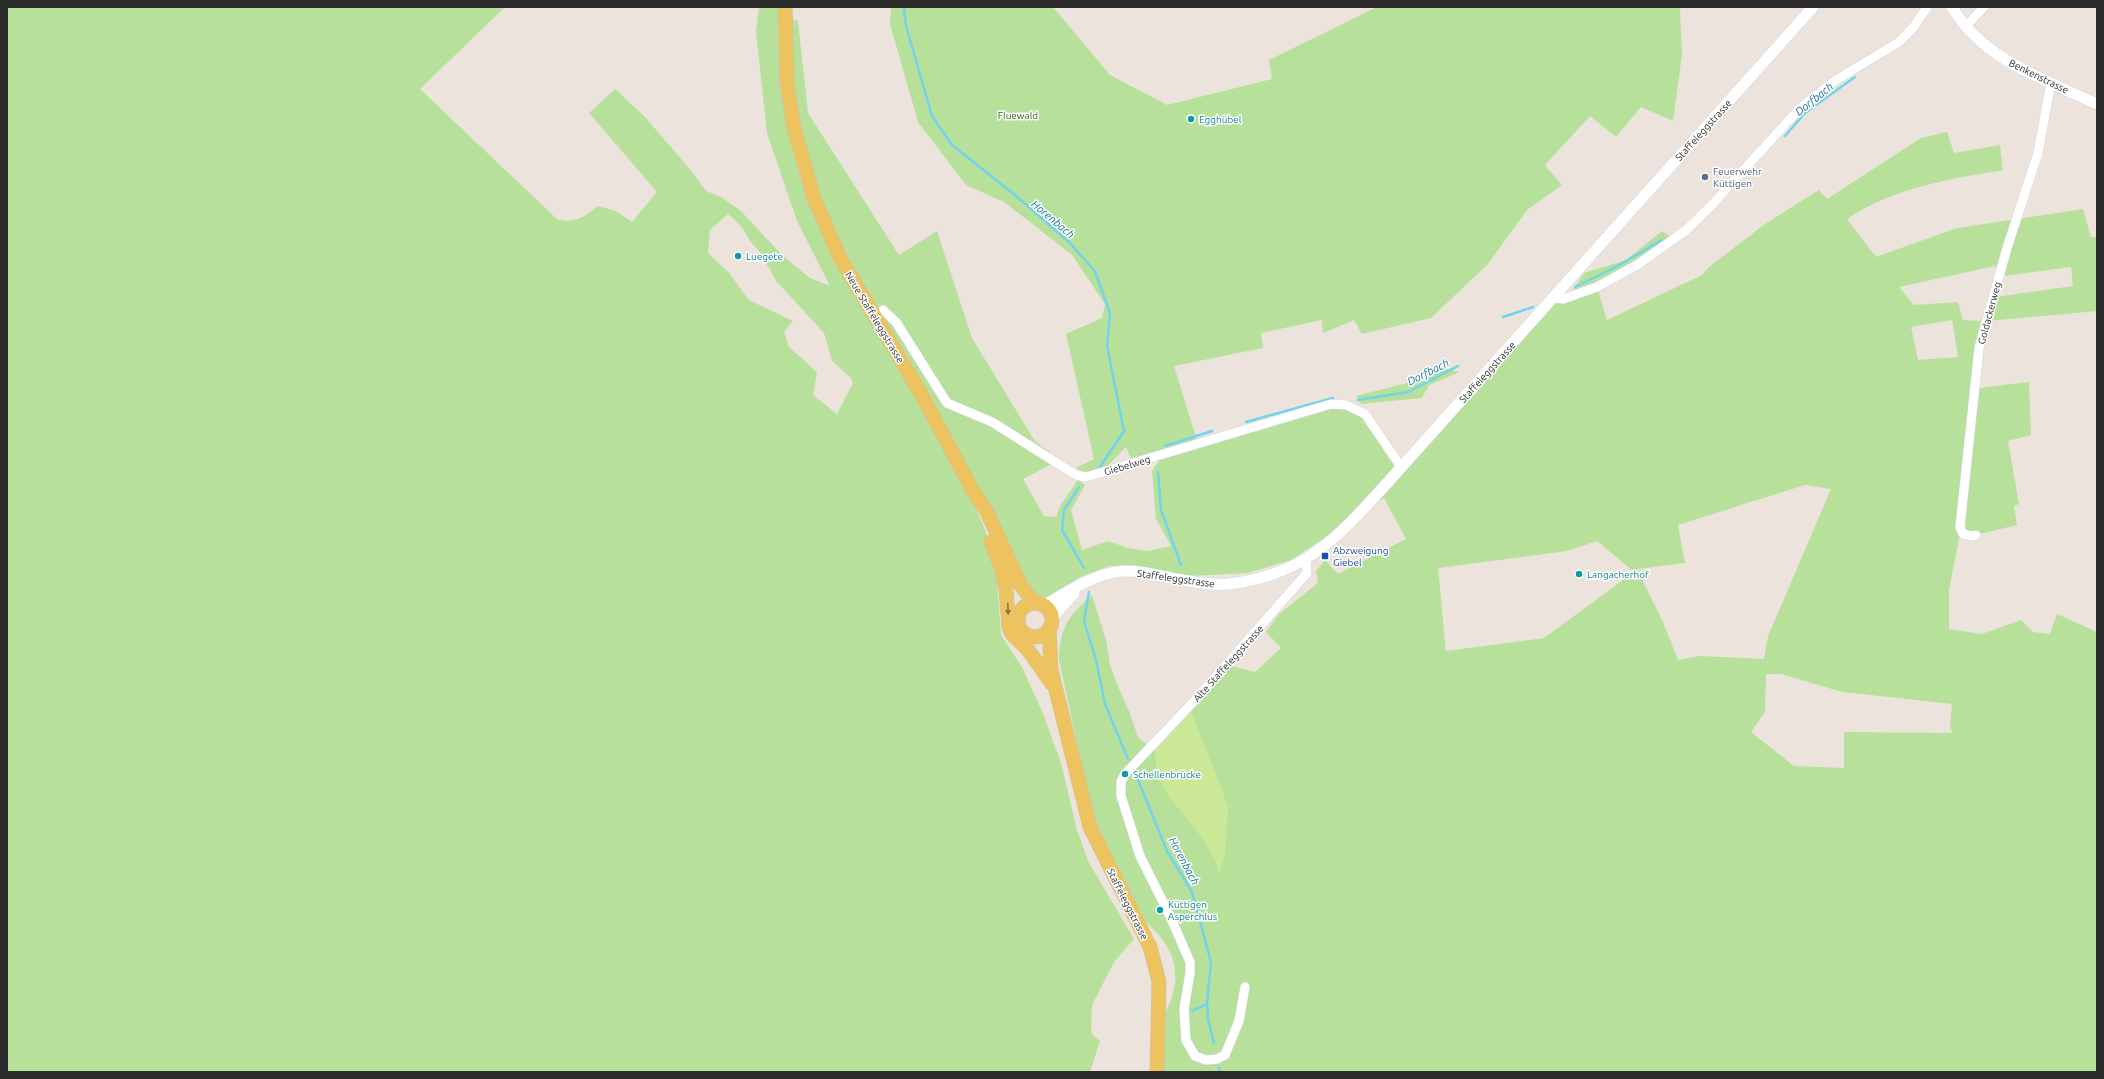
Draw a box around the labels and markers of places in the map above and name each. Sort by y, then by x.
marker: Egghübel [1186,114,1196,124]
place label: Egghübel [1199,114,1242,125]
place label: Feuerwehr Küttigen [1713,166,1762,189]
marker: Feuerwehr Küttigen [1700,172,1710,182]
marker: Luegete [733,251,743,261]
place label: Luegete [746,251,783,262]
place label: Abzweigung Giebel [1333,545,1389,568]
marker: Abzweigung Giebel [1320,551,1330,561]
marker: Langacherhof [1574,569,1584,579]
place label: Langacherhof [1587,569,1649,580]
marker: Schellenbrücke [1120,769,1130,779]
place label: Schellenbrücke [1133,769,1201,780]
place label: Küttigen Asperchlus [1168,899,1217,922]
marker: Küttigen Asperchlus [1155,905,1165,915]

